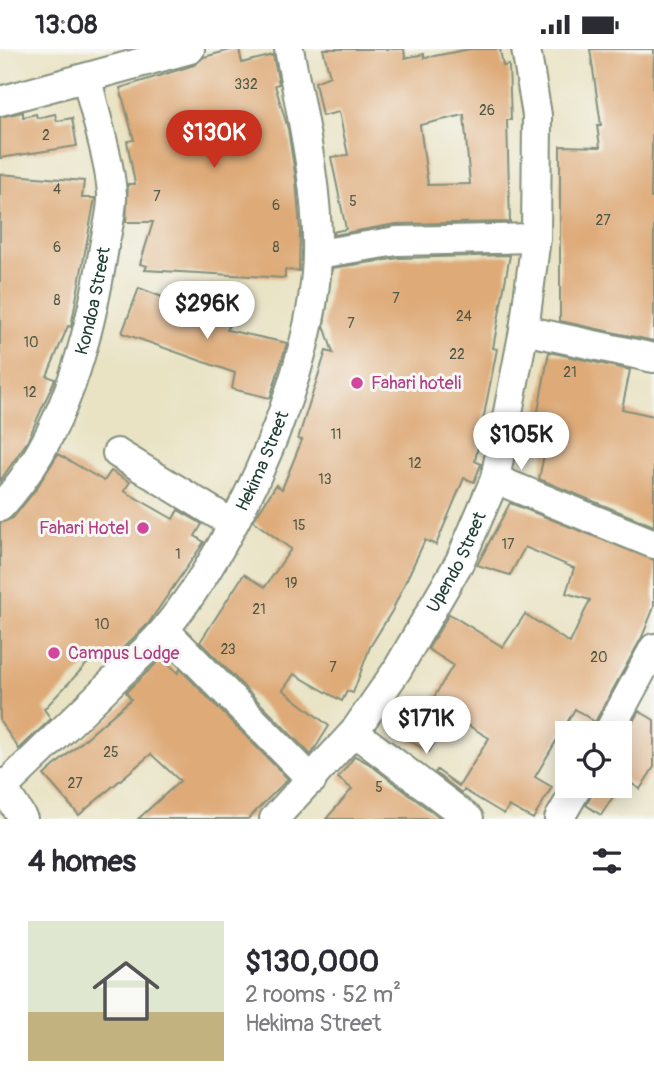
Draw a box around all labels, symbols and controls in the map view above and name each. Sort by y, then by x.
text: 13:08 [35,9,97,41]
house number: 332 [234,76,258,93]
house number: 26 [479,102,495,119]
pin: $130K [165,110,263,170]
text: $130K [182,118,246,147]
house number: 2 [42,127,50,144]
house number: 4 [53,181,61,198]
house number: 7 [153,188,161,205]
house number: 5 [349,193,357,210]
house number: 6 [272,197,280,214]
house number: 27 [595,212,611,229]
house number: 6 [53,239,61,256]
house number: 8 [272,239,280,256]
street label: Kondoa Street [70,245,116,358]
pin: $296K [158,281,256,341]
text: $296K [175,289,239,318]
house number: 7 [392,290,400,307]
house number: 8 [53,292,61,309]
house number: 24 [456,308,472,325]
house number: 7 [347,315,355,332]
house number: 10 [23,334,39,351]
house number: 22 [449,346,465,363]
house number: 21 [563,364,577,381]
place label: Fahari hoteli [371,372,461,395]
marker: Fahari hoteli [349,375,365,391]
house number: 12 [23,384,37,401]
street label: Hekima Street [231,407,295,515]
pin: $105K [472,413,570,472]
text: $105K [489,420,553,449]
house number: 11 [331,426,341,443]
house number: 12 [408,455,422,472]
house number: 13 [318,471,332,488]
street label: Upendo Street [422,508,492,617]
place label: Fahari Hotel [39,517,129,540]
house number: 15 [292,517,306,534]
marker: Fahari Hotel [135,520,151,536]
house number: 17 [502,536,515,553]
house number: 1 [175,546,181,563]
house number: 19 [285,575,297,592]
house number: 21 [252,601,266,618]
house number: 10 [94,616,110,633]
house number: 23 [220,641,236,658]
place label: Campus Lodge [68,642,180,665]
marker: Campus Lodge [46,645,62,661]
house number: 20 [590,649,608,666]
house number: 7 [329,659,337,676]
pin: $171K [377,697,475,756]
text: $171K [398,704,454,733]
map controls [555,721,632,798]
button: locate [555,721,632,798]
house number: 25 [103,744,119,761]
house number: 27 [67,775,83,792]
house number: 5 [375,779,383,796]
icon: filters [588,842,626,880]
text: 4 homes [28,843,136,880]
text: $130,000 [245,943,379,980]
icon: home [84,949,168,1033]
text: 2 rooms · 52 m² [245,980,401,1009]
text: Hekima Street [245,1009,382,1038]

